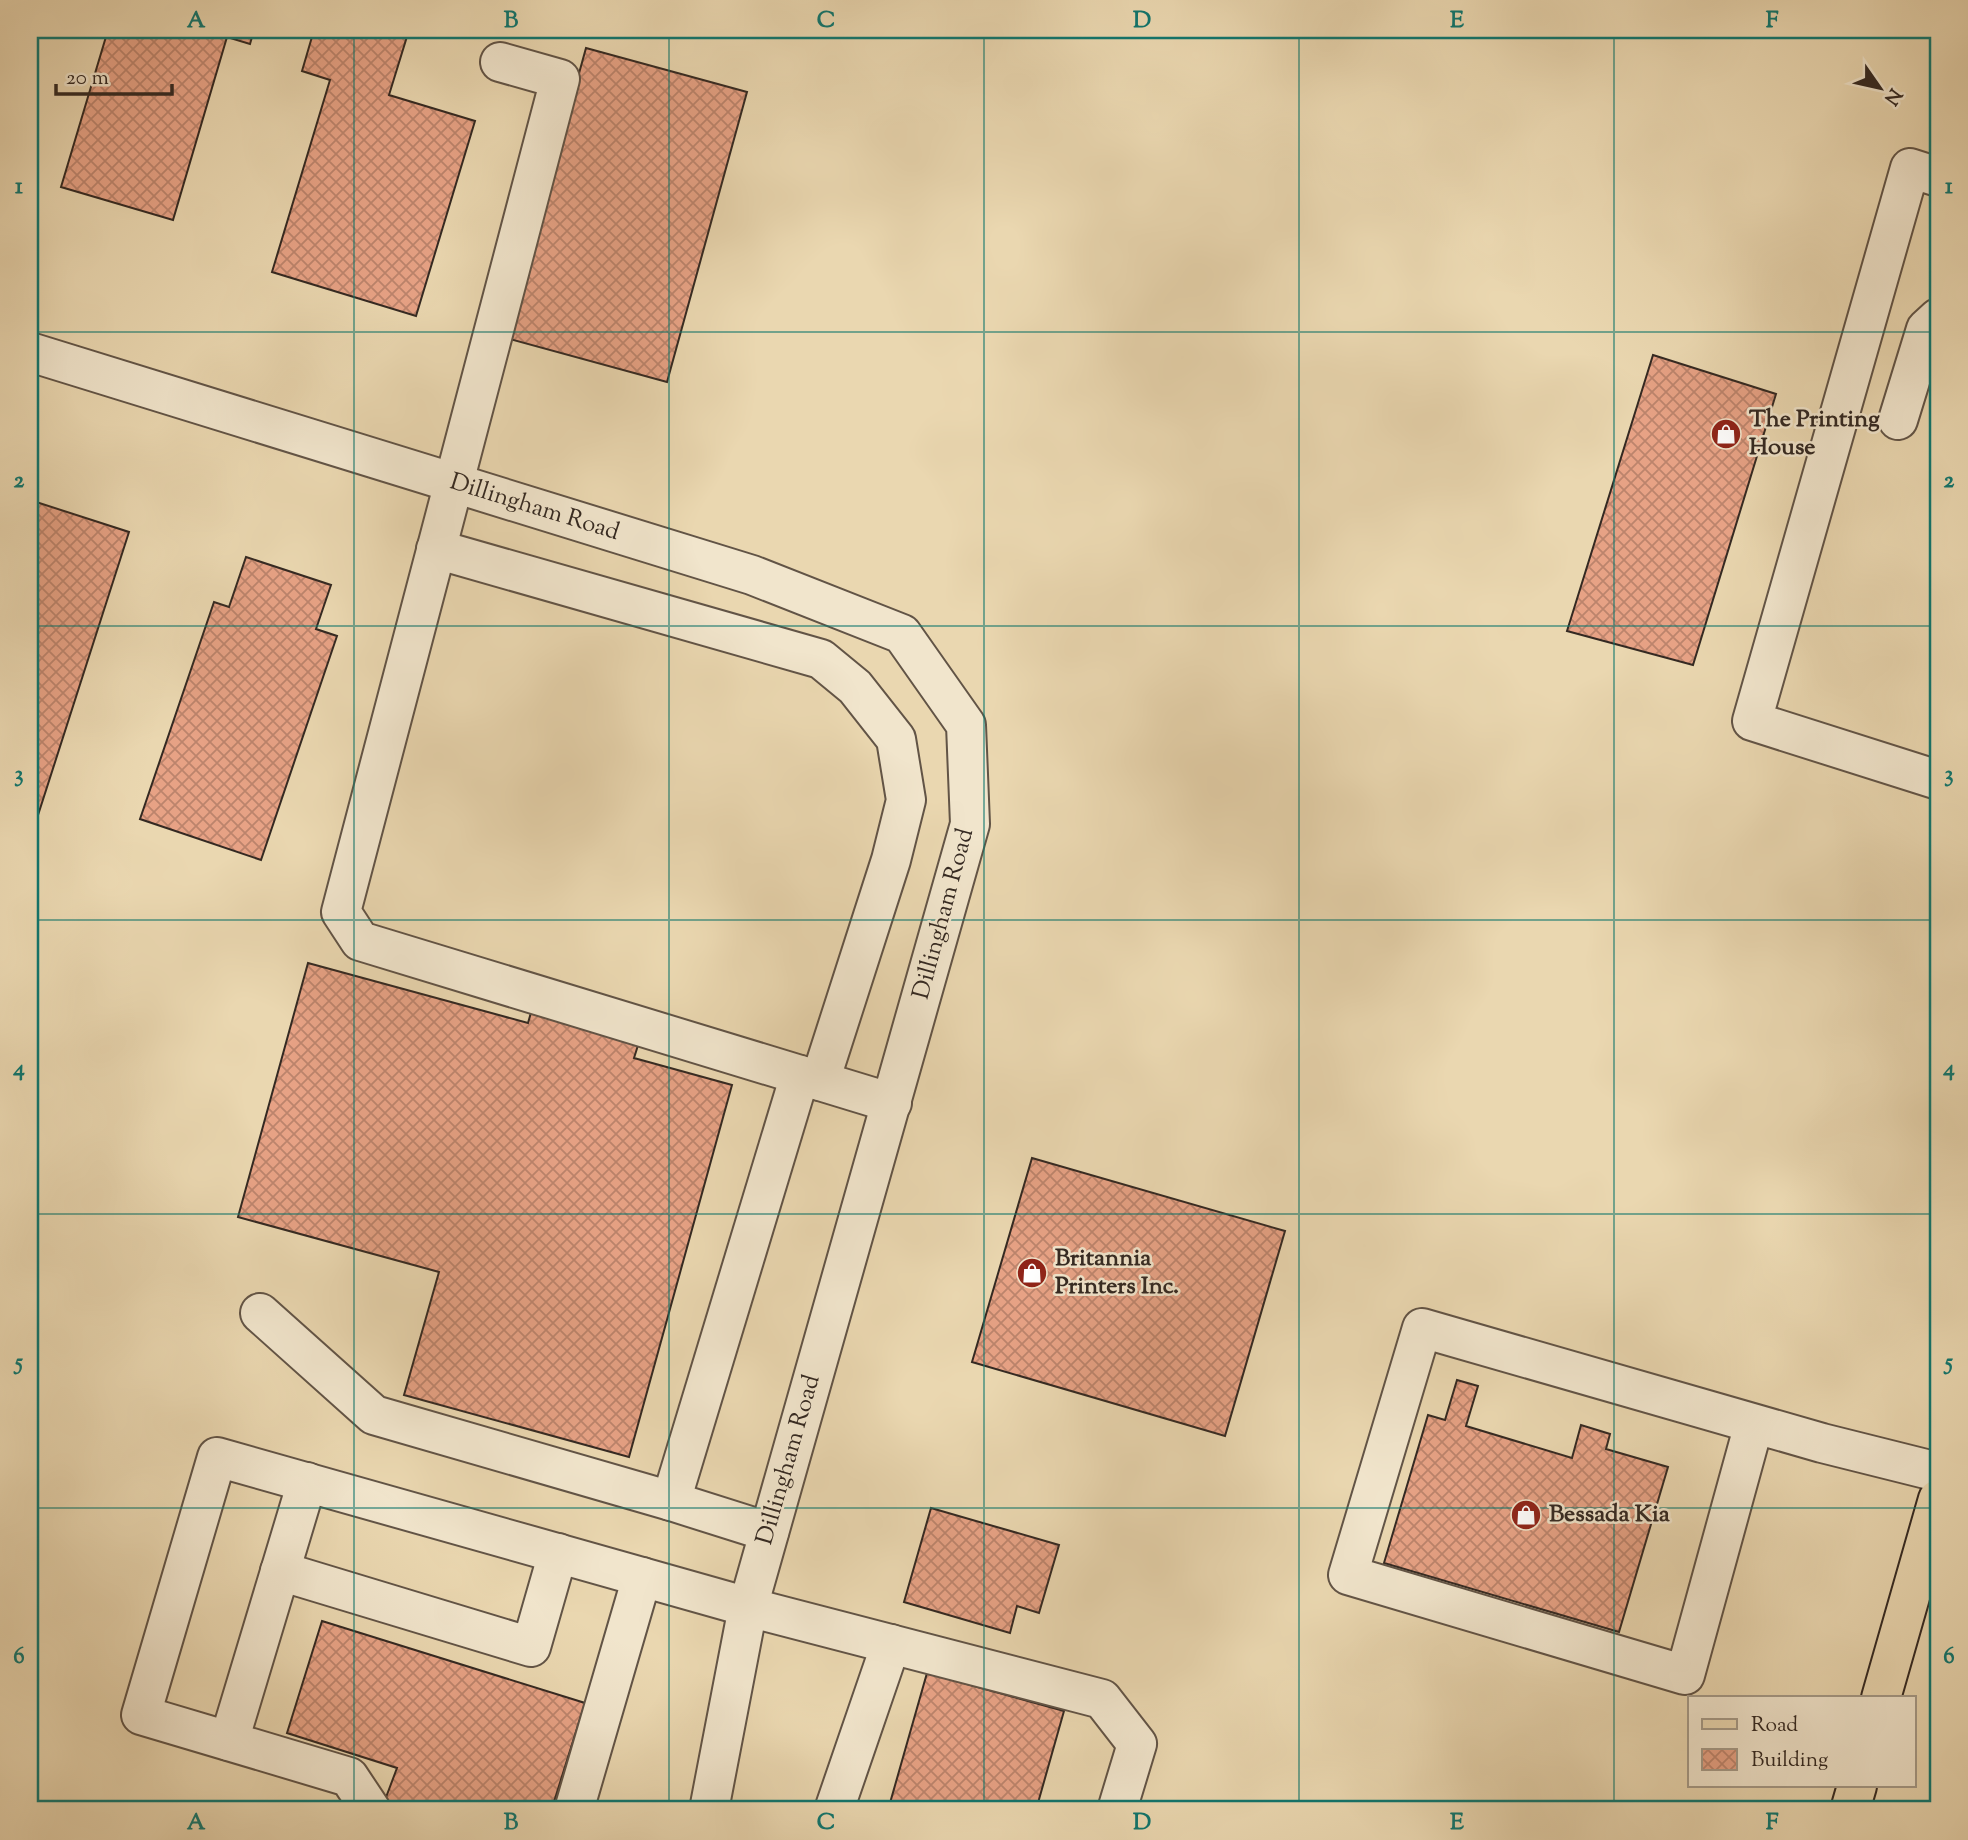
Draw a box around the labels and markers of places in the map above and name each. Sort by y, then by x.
place label: The Printing House [1749,403,1880,465]
shop icon: The Printing House [1709,417,1743,451]
place label: Britannia Printers Inc. [1055,1242,1179,1304]
shop icon: Britannia Printers Inc. [1015,1256,1049,1290]
shop icon: Bessada Kia [1509,1498,1543,1532]
place label: Bessada Kia [1549,1498,1671,1532]

